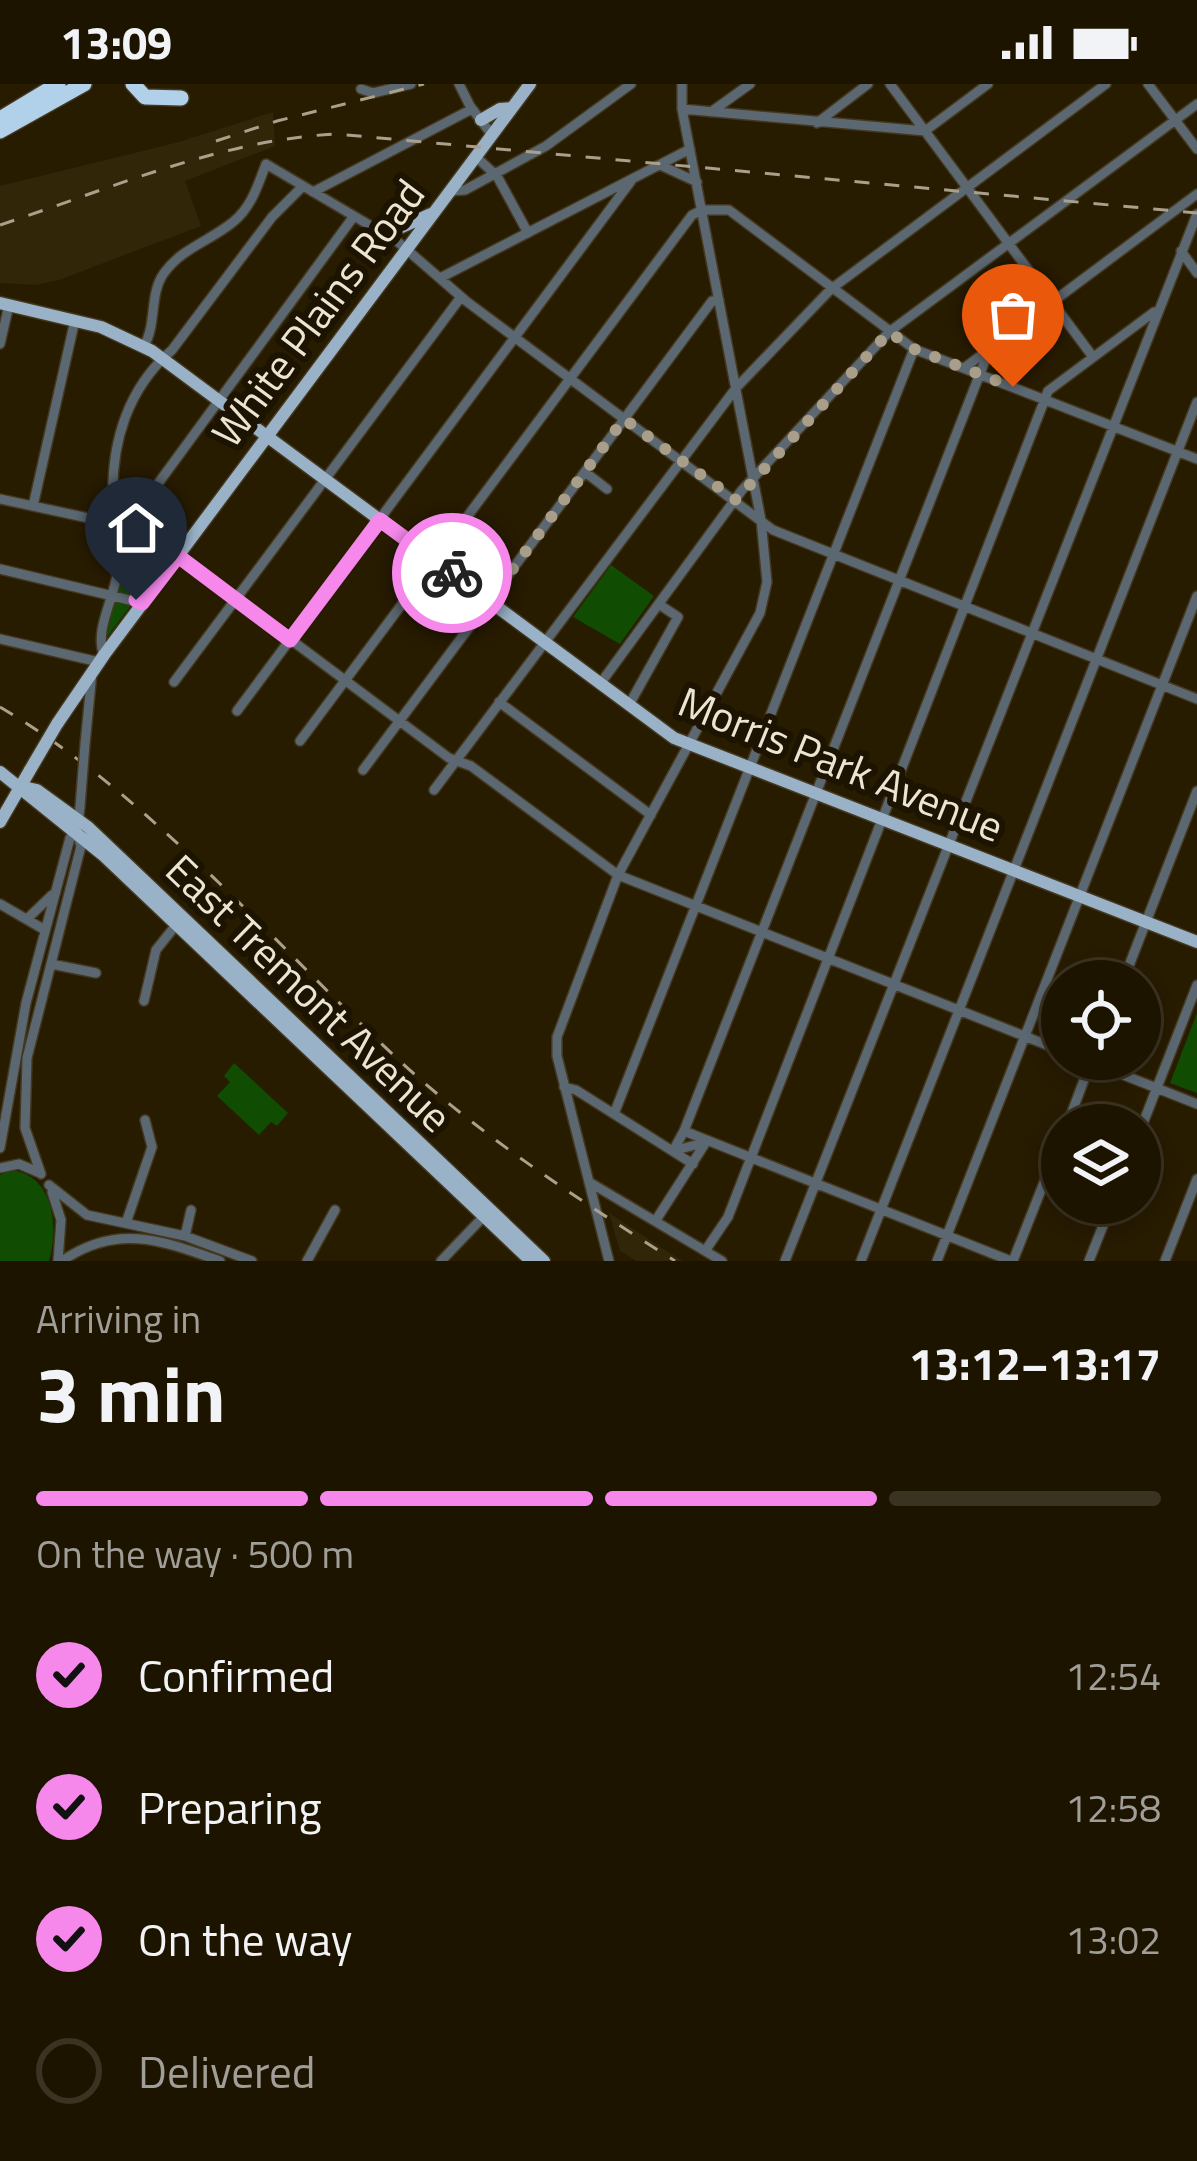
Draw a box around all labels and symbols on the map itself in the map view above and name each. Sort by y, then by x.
street label: White Plains Road [195,165,439,460]
pin [962,264,1064,387]
pin [85,477,187,600]
courier [392,513,512,633]
street label: Morris Park Avenue [669,669,1013,857]
street label: East Tremont Avenue [152,838,467,1146]

